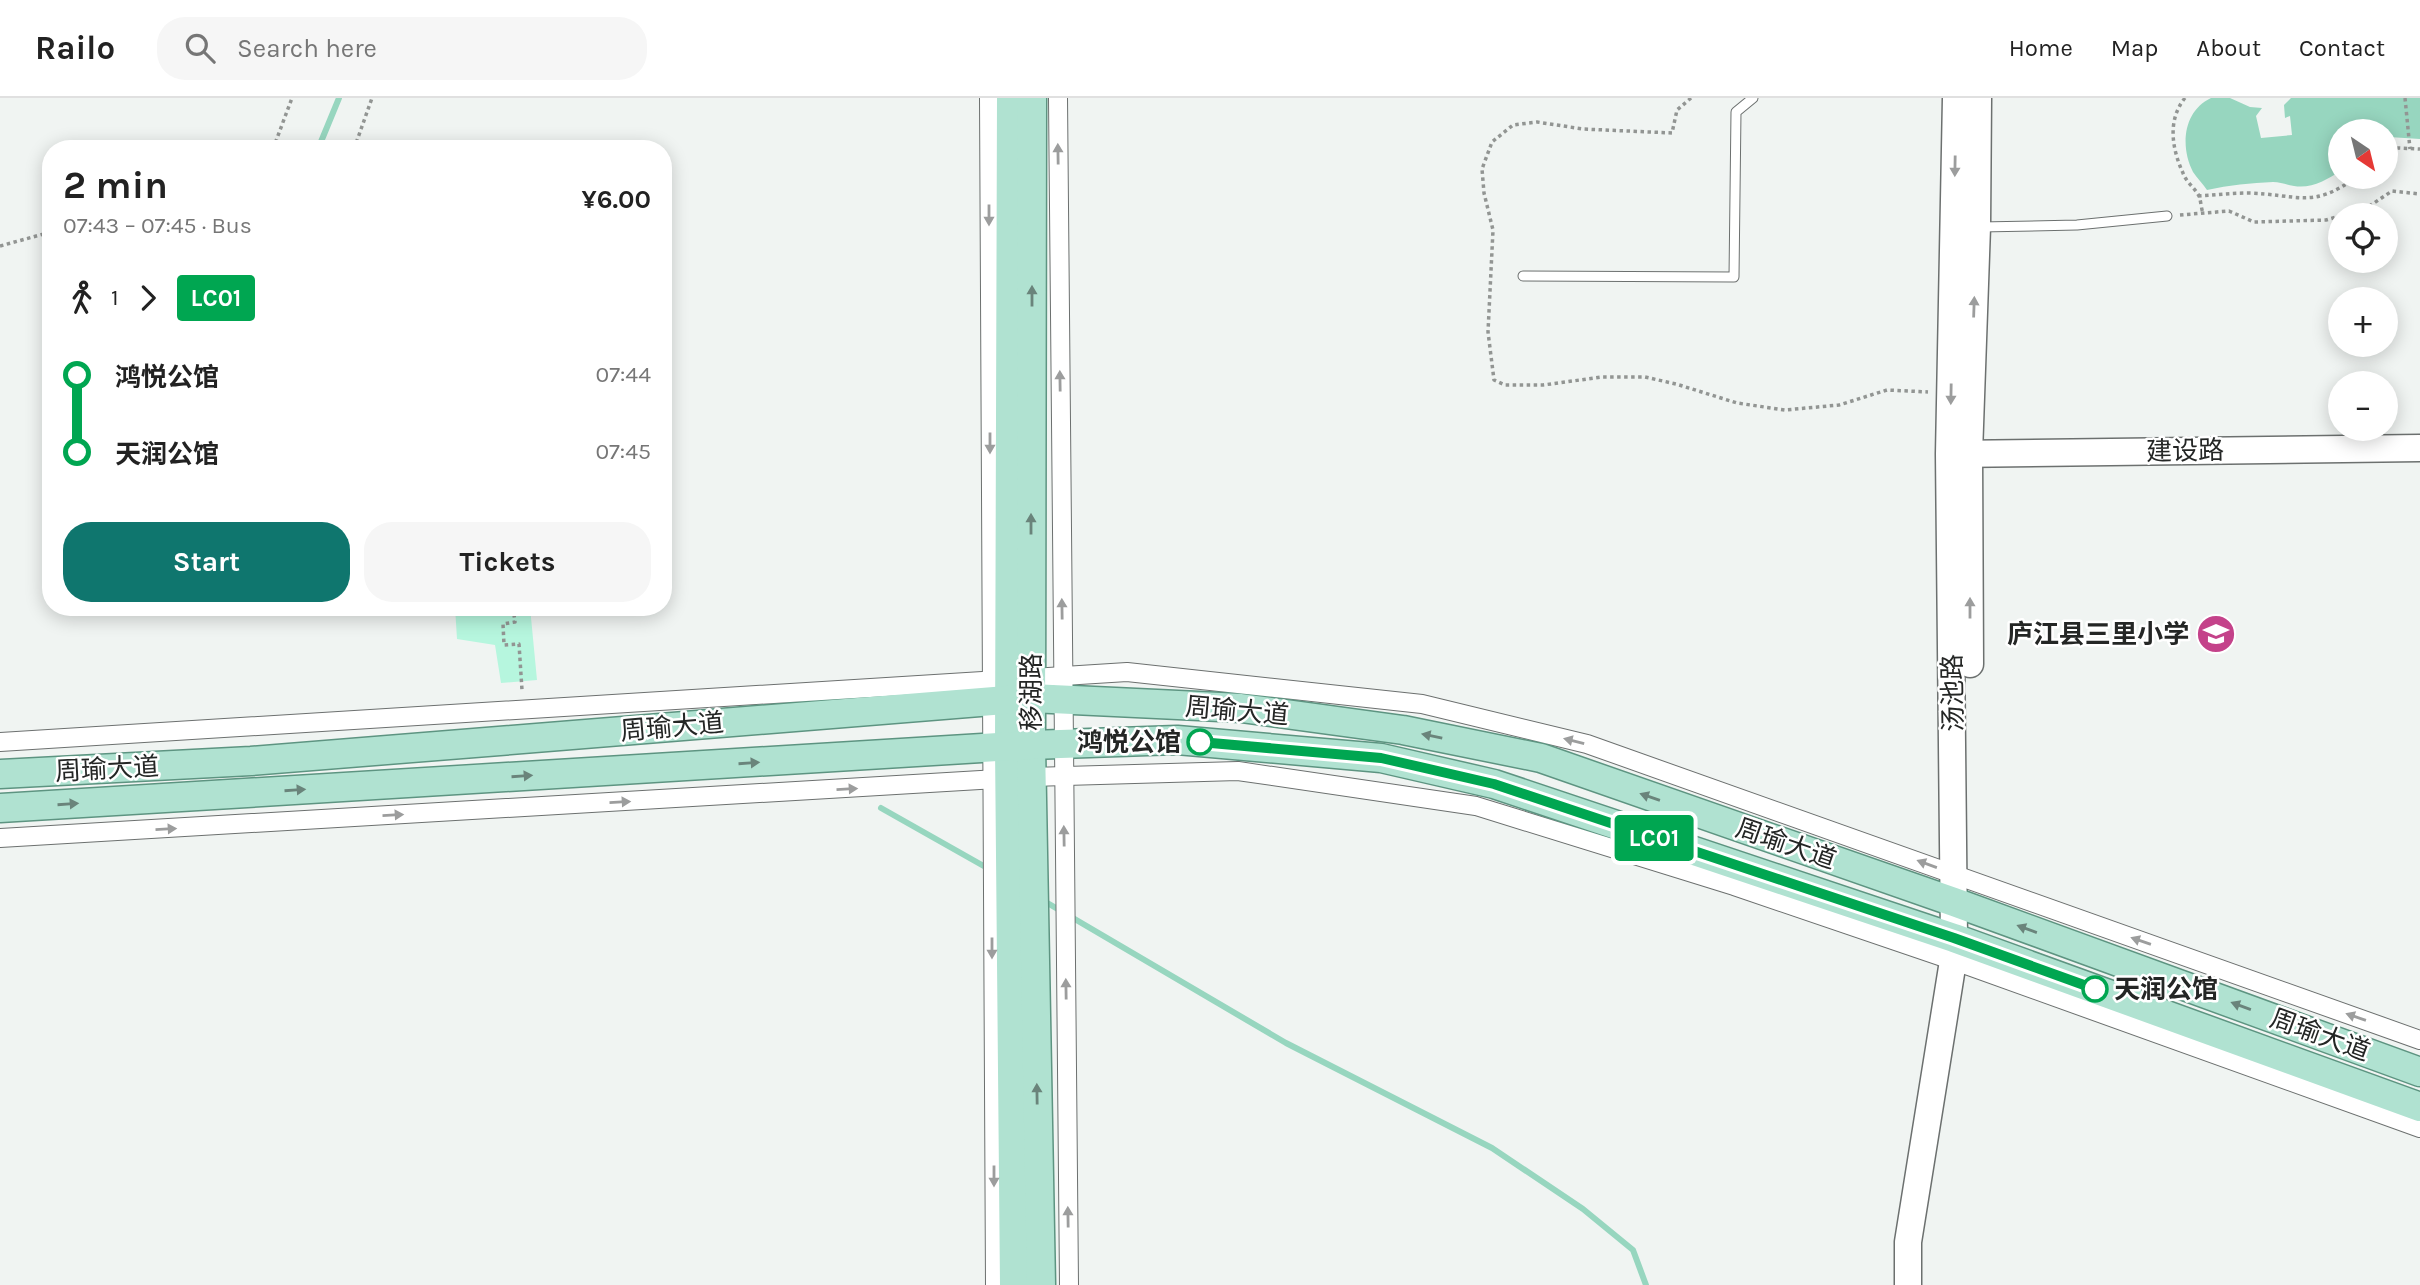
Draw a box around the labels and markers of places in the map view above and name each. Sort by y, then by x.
school or university icon: 庐江县三里小学 [2195,613,2237,655]
place label: 庐江县三里小学 [2007,619,2189,650]
place label: 鸿悦公馆 [1077,727,1181,758]
marker: 鸿悦公馆 [1187,729,1213,755]
place label: 天润公馆 [2114,974,2218,1005]
marker: 天润公馆 [2082,976,2108,1002]

